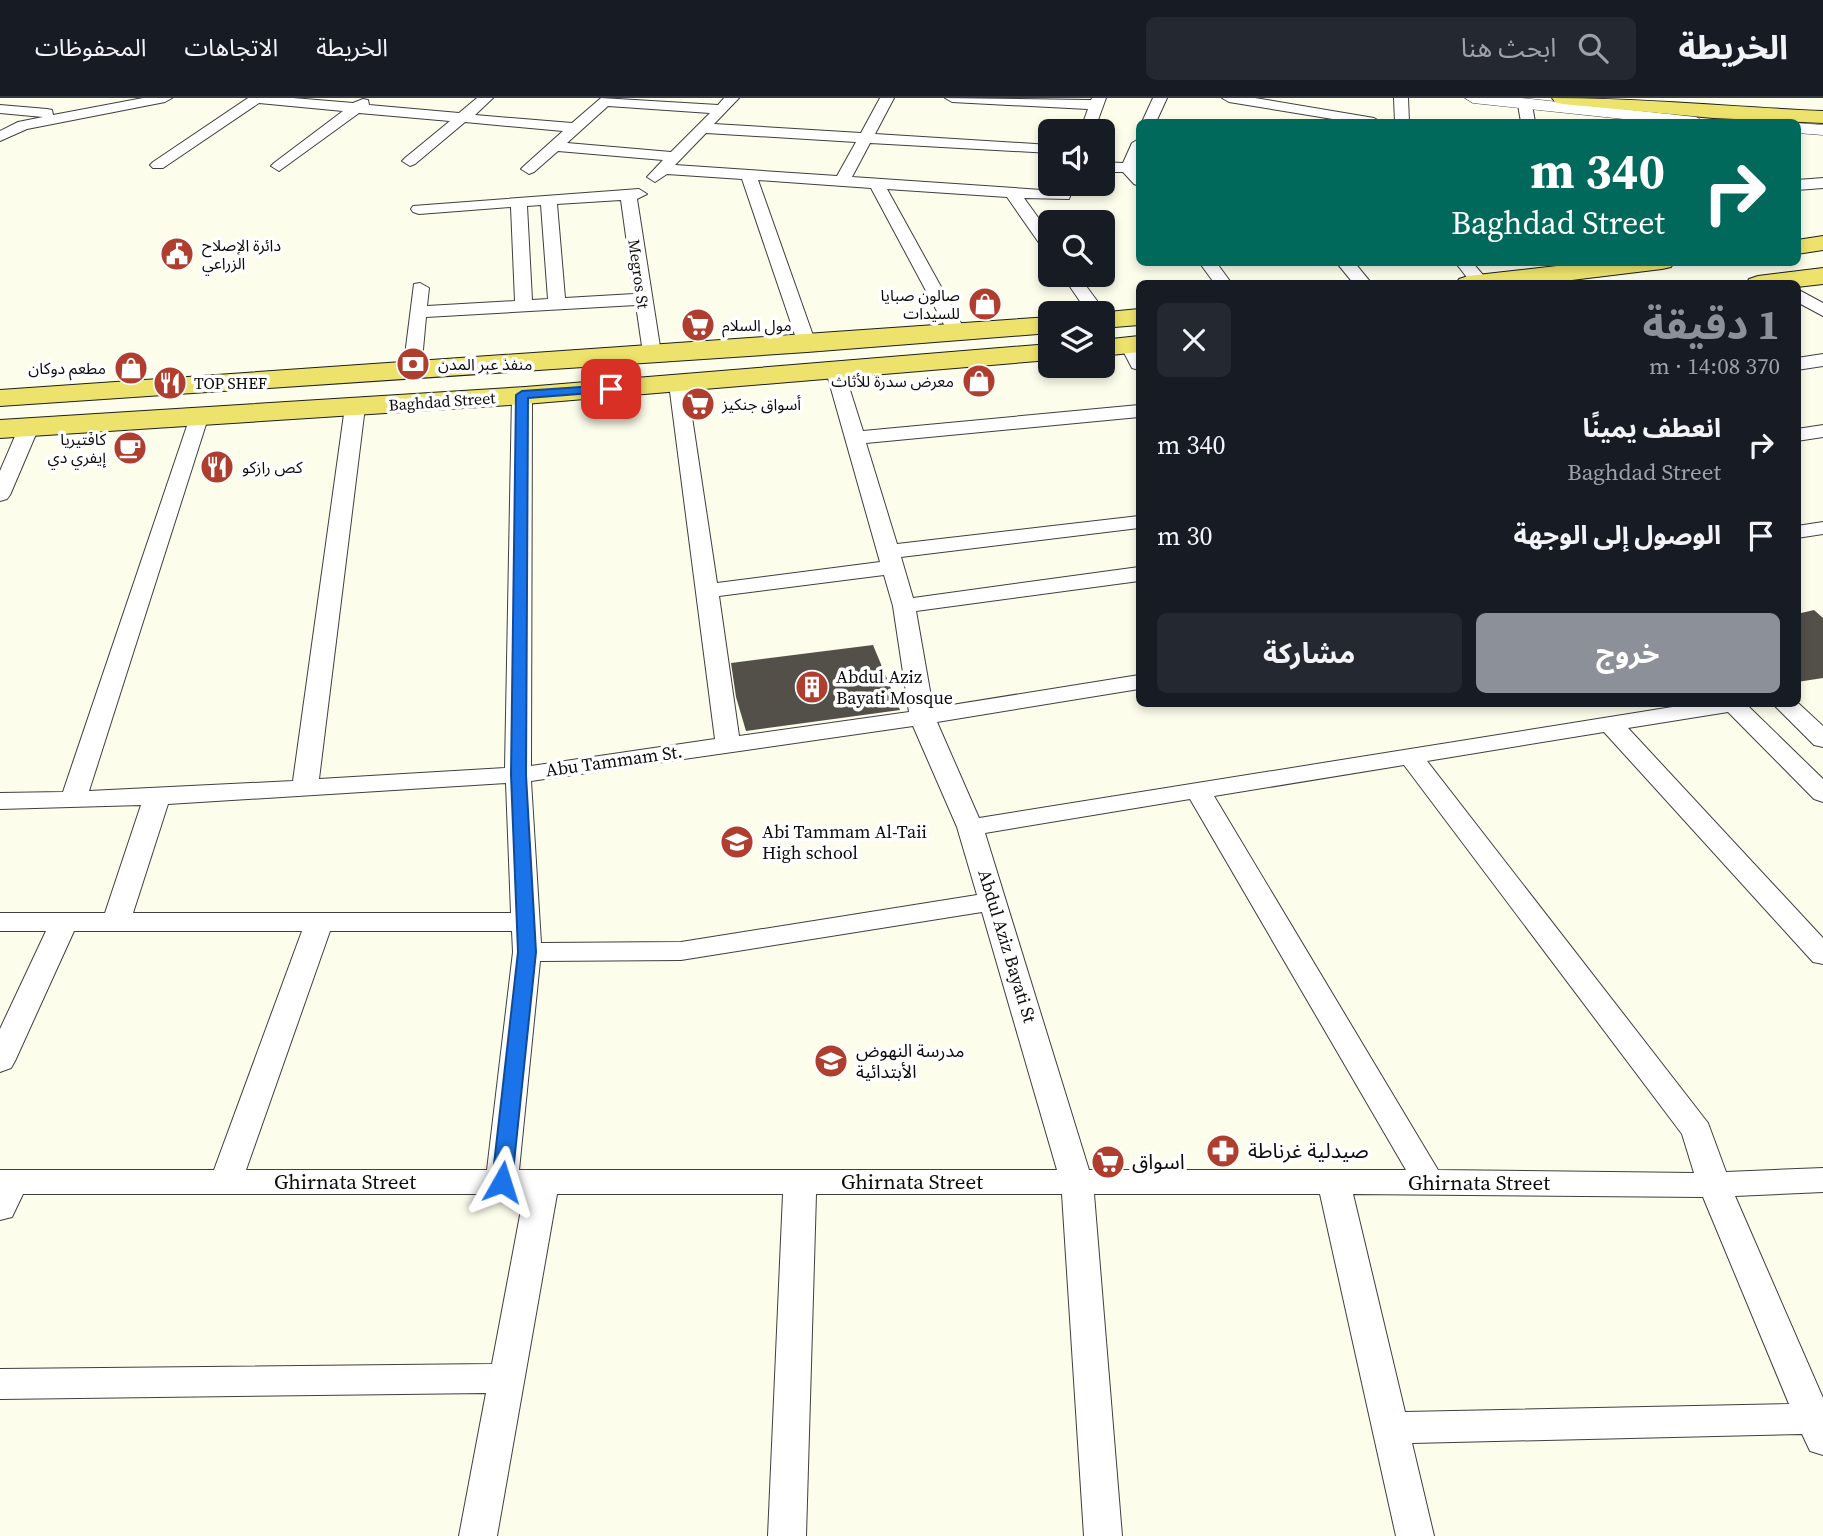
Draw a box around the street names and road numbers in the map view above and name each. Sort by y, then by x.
street label: Megros St [623,238,655,311]
street label: Baghdad Street [388,386,497,416]
street label: Abu Tammam St. [544,739,684,782]
street label: Abdul Aziz Bayati St [972,866,1043,1026]
street label: Ghirnata Street [274,1167,416,1196]
street label: Ghirnata Street [841,1167,983,1196]
street label: Ghirnata Street [1408,1168,1550,1197]

